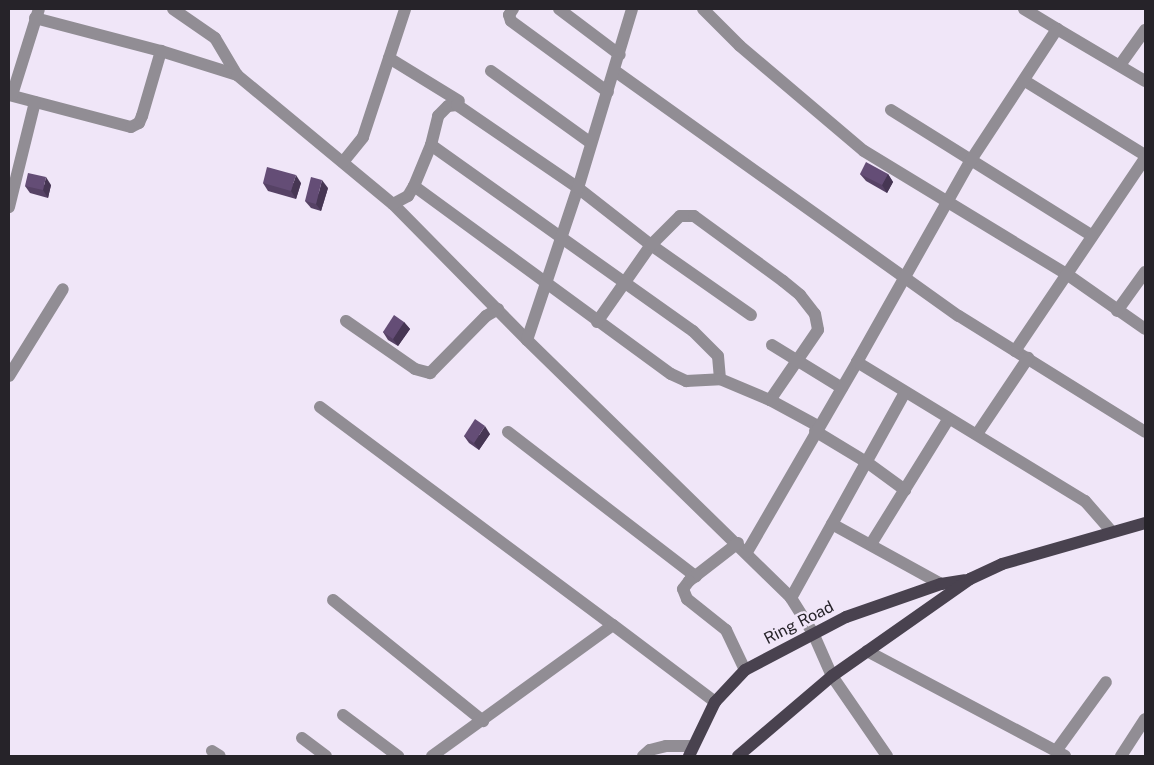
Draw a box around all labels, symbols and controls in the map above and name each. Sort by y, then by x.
street label: Ring Road [761,597,837,649]

